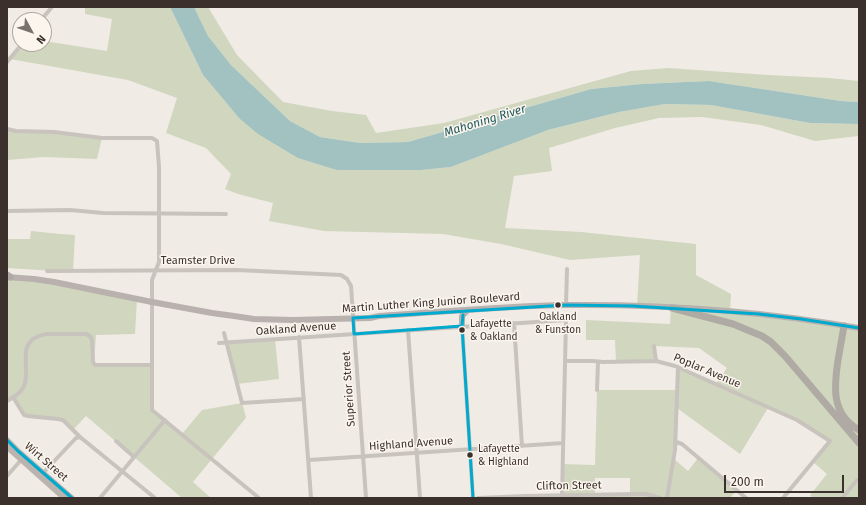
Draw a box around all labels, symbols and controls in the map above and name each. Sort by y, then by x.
north arrow [12,12,52,52]
text: N [33,32,48,46]
water label: Mahoning River [443,102,527,140]
street label: Teamster Drive [161,254,235,268]
street label: Martin Luther King Junior Boulevard [342,290,520,316]
marker: Oakland & Funston [553,300,563,310]
place label: Oakland & Funston [535,311,581,334]
place label: Lafayette & Oakland [470,318,517,342]
street label: Oakland Avenue [255,320,337,338]
marker: Lafayette & Oakland [457,325,467,335]
street label: Superior Street [340,351,358,427]
street label: Poplar Avenue [671,351,743,391]
street label: Highland Avenue [368,434,454,454]
street label: Wirt Street [22,440,70,484]
place label: Lafayette & Highland [478,443,529,466]
marker: Lafayette & Highland [465,450,475,460]
scale bar [726,467,846,493]
text: 200 m [731,475,764,489]
street label: Clifton Street [536,479,602,493]

